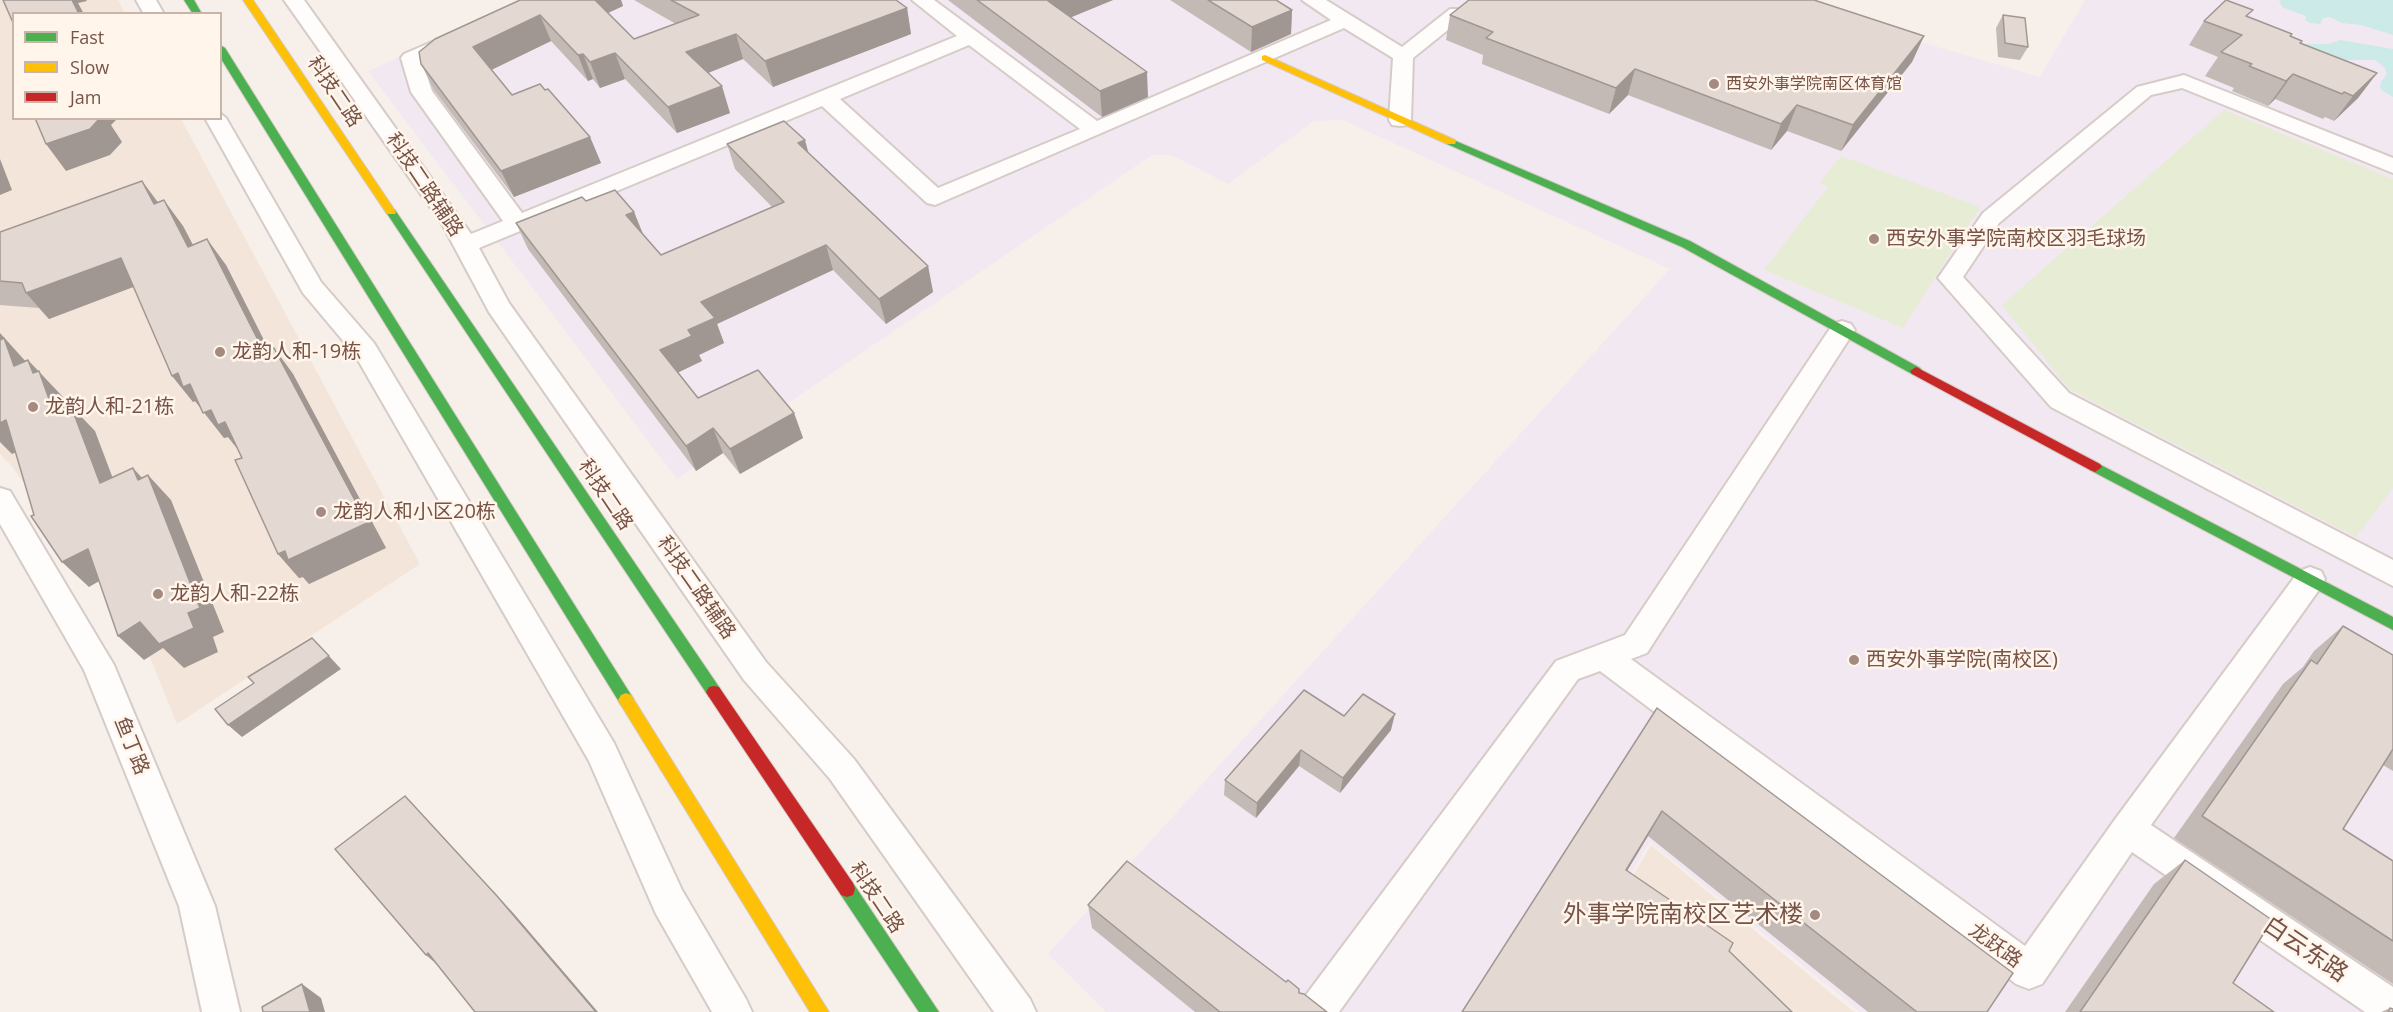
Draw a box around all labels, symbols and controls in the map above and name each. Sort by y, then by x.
legend [12,12,222,120]
text: Fast [70,25,104,49]
street label: 科技二路 [302,52,366,132]
text: Slow [70,55,109,79]
place label: 西安外事学院南区体育馆 [1726,74,1902,94]
marker: 西安外事学院南区体育馆 [1707,77,1721,91]
text: Jam [70,85,102,109]
street label: 科技二路辅路 [381,129,467,241]
place label: 西安外事学院南校区羽毛球场 [1886,227,2146,251]
marker: 西安外事学院南校区羽毛球场 [1867,232,1881,246]
place label: 龙韵人和-19栋 [232,340,361,364]
marker: 龙韵人和-19栋 [213,345,227,359]
place label: 龙韵人和-21栋 [45,395,174,419]
marker: 龙韵人和-21栋 [26,400,40,414]
street label: 科技二路 [573,455,637,535]
place label: 龙韵人和小区20栋 [333,500,496,524]
marker: 龙韵人和小区20栋 [314,505,328,519]
street label: 科技二路辅路 [652,532,740,644]
place label: 龙韵人和-22栋 [170,582,299,606]
marker: 龙韵人和-22栋 [151,587,165,601]
place label: 西安外事学院(南校区) [1866,648,2058,672]
marker: 西安外事学院(南校区) [1847,653,1861,667]
street label: 鱼丁路 [109,714,153,778]
street label: 科技二路 [844,858,908,938]
place label: 外事学院南校区艺术楼 [1563,901,1803,929]
marker: 外事学院南校区艺术楼 [1808,908,1822,922]
street label: 白云东路 [2257,911,2353,989]
street label: 龙跃路 [1964,919,2026,973]

